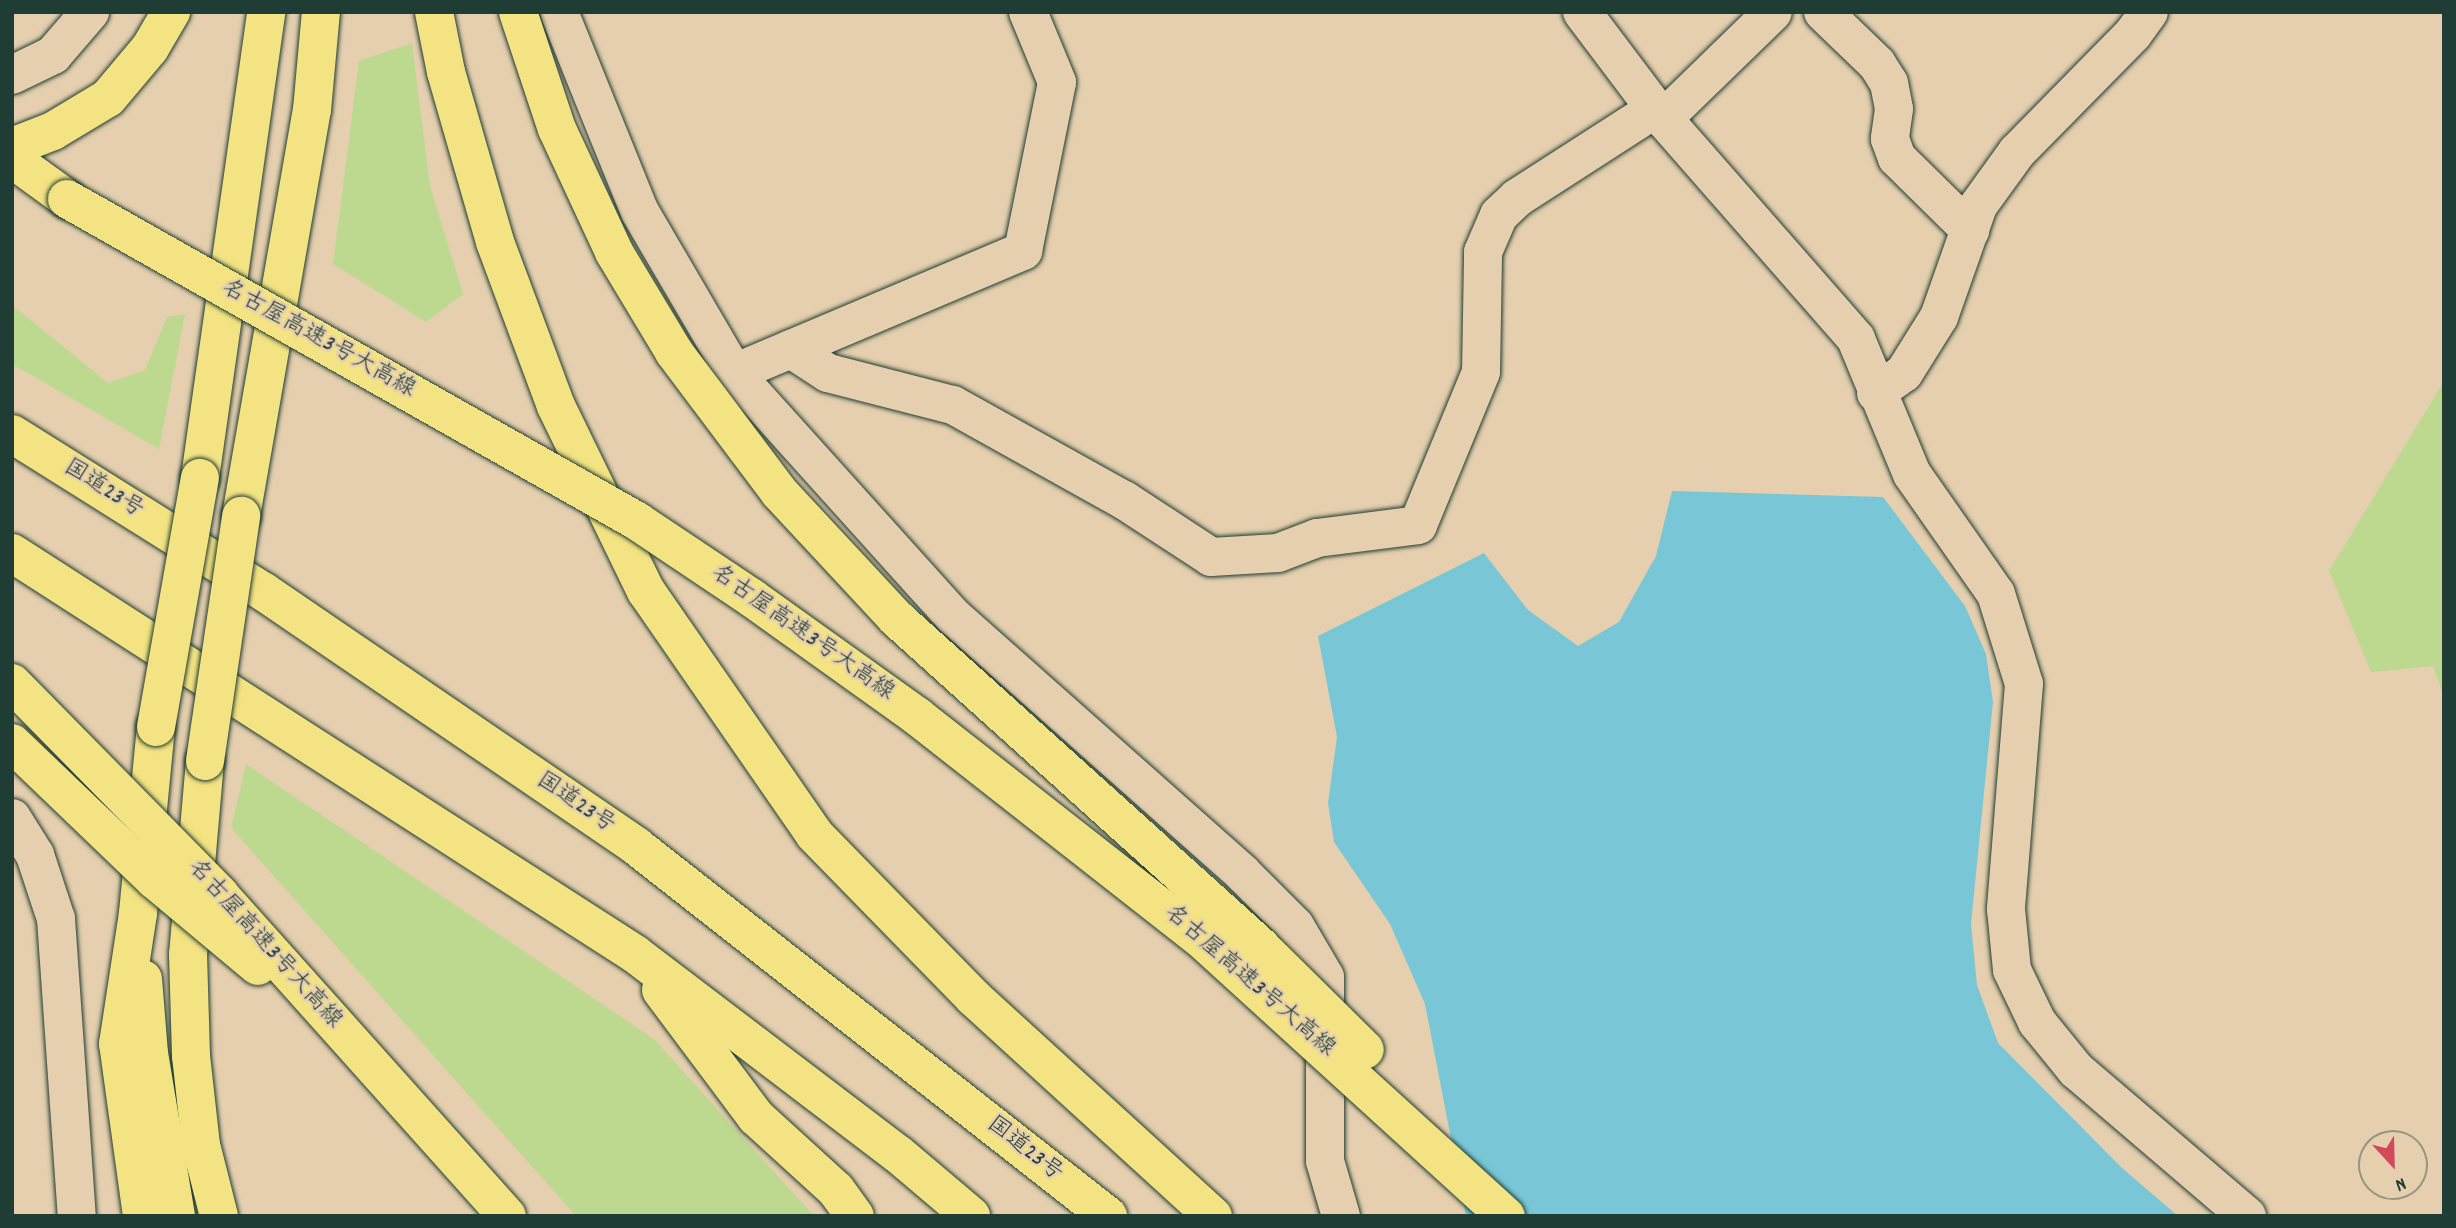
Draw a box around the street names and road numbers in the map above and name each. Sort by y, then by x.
street label: 名古屋高速3号大高線 [216,275,420,405]
street label: 国道23号 [58,455,148,525]
street label: 名古屋高速3号大高線 [705,560,899,708]
street label: 国道23号 [530,768,620,840]
street label: 名古屋高速3号大高線 [181,855,347,1035]
street label: 名古屋高速3号大高線 [1158,900,1340,1064]
street label: 国道23号 [980,1112,1068,1188]

